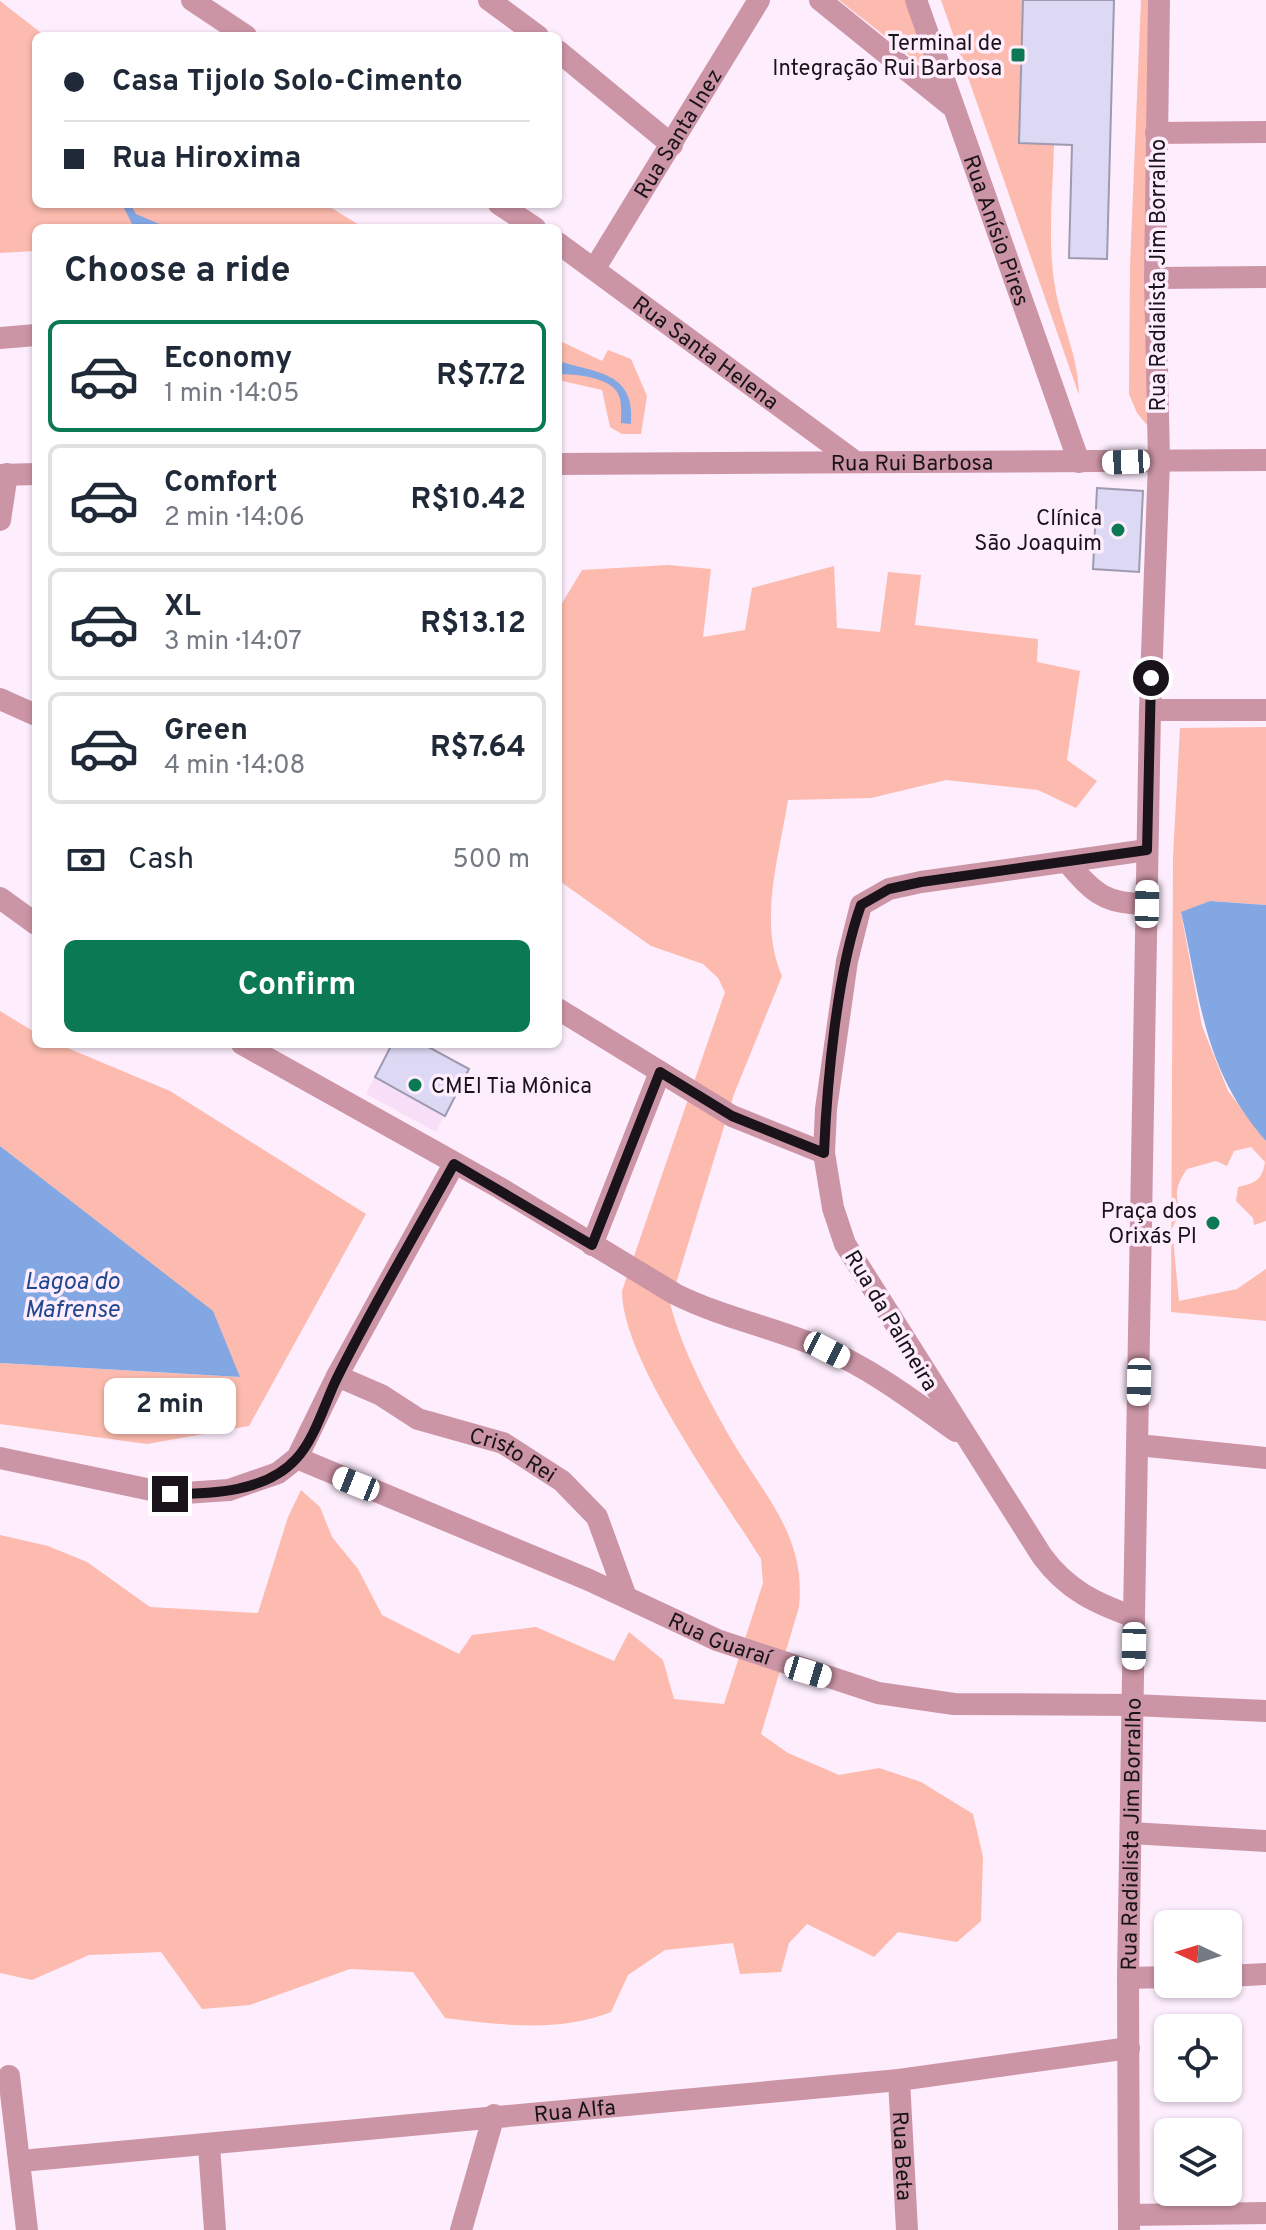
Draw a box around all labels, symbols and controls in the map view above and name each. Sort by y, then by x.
place label: Terminal de Integração Rui Barbosa [772,31,1002,83]
marker: Terminal de Integração Rui Barbosa [1009,46,1027,64]
text: Casa Tijolo Solo-Cimento [112,64,463,101]
street label: Rua Santa Inez [630,65,730,204]
street label: Rua Radialista Jim Borralho [1146,139,1173,411]
text: Rua Hiroxima [112,141,301,178]
street label: Rua Anísio Pires [956,152,1034,310]
text: Choose a ride [64,249,290,295]
street label: Rua Santa Helena [626,291,783,417]
icon: car [68,340,140,412]
text: Economy [164,341,292,378]
text: R$7.72 [436,358,526,395]
text: 1 min · 14:05 [164,378,299,411]
car [1102,449,1150,475]
street label: Rua Rui Barbosa [831,451,993,478]
icon: car [68,464,140,536]
text: Comfort [164,465,277,502]
text: R$10.42 [411,482,526,519]
text: 2 min · 14:06 [164,502,305,535]
place label: Clínica São Joaquim [974,506,1102,558]
marker: Clínica São Joaquim [1109,521,1127,539]
icon: car [68,588,140,660]
text: XL [164,589,201,626]
text: R$13.12 [420,606,526,643]
text: 3 min · 14:07 [164,626,302,659]
route start [1133,660,1169,696]
icon: car [68,712,140,784]
text: Green [164,713,248,750]
text: R$7.64 [430,730,526,767]
text: 4 min · 14:08 [164,750,306,783]
icon: cash [64,838,108,882]
text: Cash [128,842,194,879]
text: 500 m [453,844,530,877]
car [1135,880,1159,928]
button: Confirm [64,940,530,1032]
place label: CMEI Tia Mônica [431,1074,592,1101]
marker: CMEI Tia Mônica [406,1076,424,1094]
place label: Praça dos Orixás PI [1101,1199,1197,1251]
marker: Praça dos Orixás PI [1204,1214,1222,1232]
street label: Rua da Palmeira [837,1246,943,1397]
water label: Lagoa do Mafrense [24,1268,120,1326]
car [800,1328,854,1372]
car [1127,1358,1151,1406]
callout: 2 min [104,1378,236,1434]
text: 2 min [136,1389,204,1422]
street label: Cristo Rei [466,1423,561,1490]
car [329,1464,383,1504]
route end [152,1476,188,1512]
street label: Rua Guaraí [663,1608,776,1674]
car [1122,1622,1146,1670]
car [782,1654,834,1690]
street label: Rua Radialista Jim Borralho [1117,1697,1149,1971]
north arrow [1154,1910,1242,1998]
map controls [1154,1910,1242,2206]
button: locate [1154,2014,1242,2102]
street label: Rua Alfa [533,2095,617,2130]
street label: Rua Beta [885,2111,916,2201]
button: layers [1154,2118,1242,2206]

